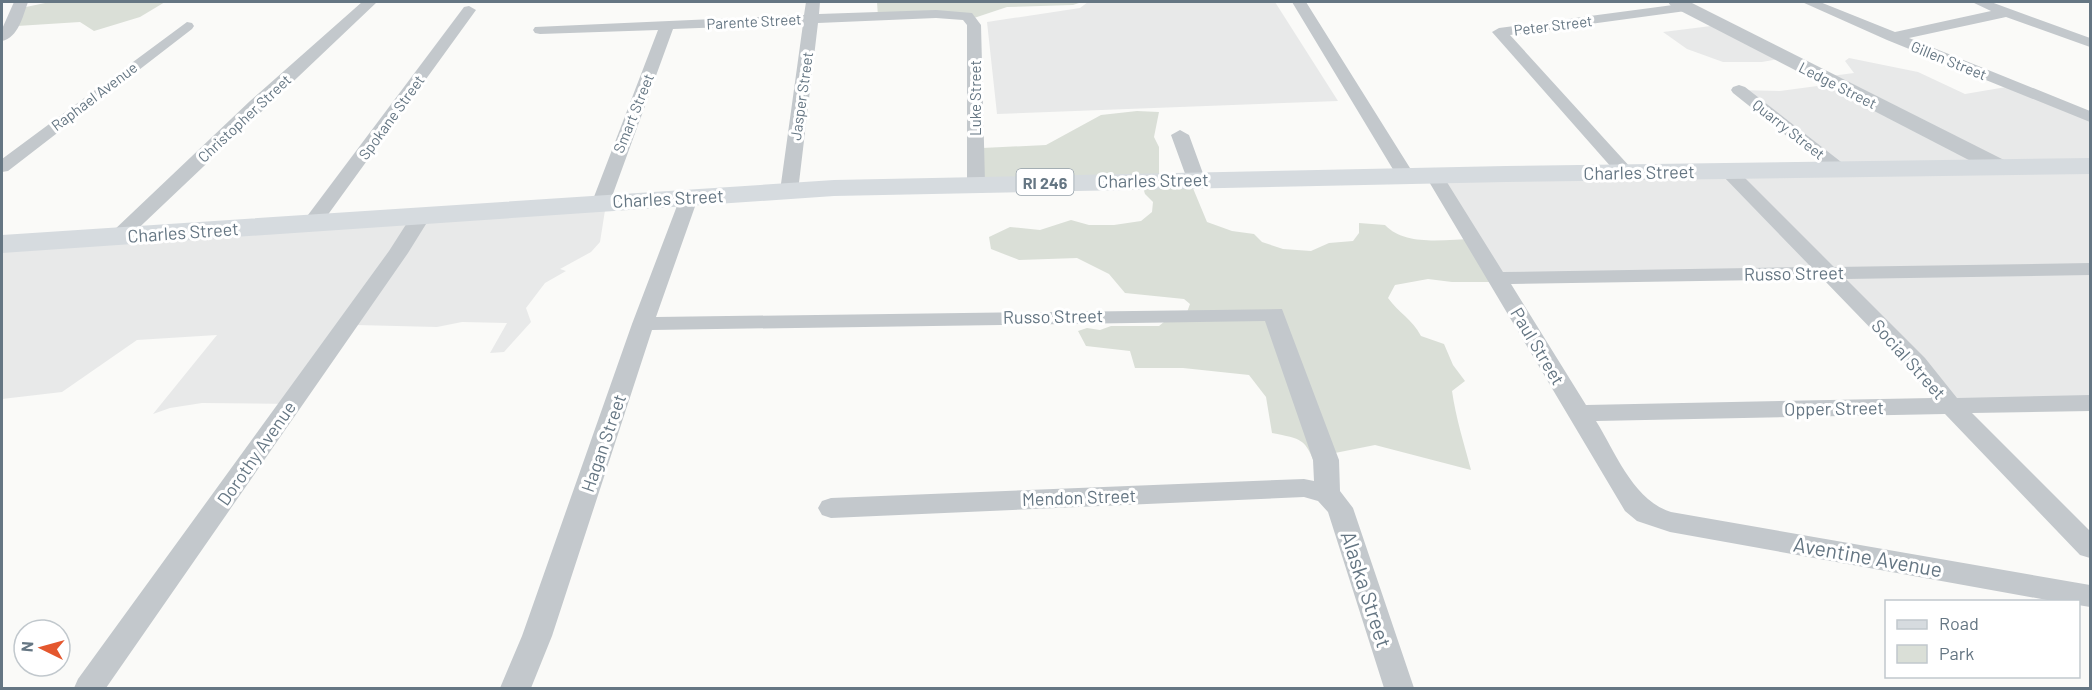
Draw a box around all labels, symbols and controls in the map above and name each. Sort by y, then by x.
street label: Parente Street [706,10,802,32]
street label: Peter Street [1513,11,1593,39]
street label: Gillen Street [1909,37,1989,83]
street label: Jasper Street [786,51,816,141]
street label: Raphael Avenue [47,58,141,134]
street label: Ledge Street [1796,58,1880,112]
street label: Luke Street [966,60,984,136]
street label: Christopher Street [194,70,294,166]
street label: Spokane Street [354,71,428,163]
street label: Smart Street [609,71,657,155]
street label: Quarry Street [1749,95,1829,163]
street label: Charles Street [1583,160,1695,184]
street label: Charles Street [1097,168,1209,192]
road number: RI 246 [1016,169,1074,195]
street label: Charles Street [612,184,724,212]
street label: Charles Street [127,217,239,247]
street label: Russo Street [1744,261,1844,285]
street label: Paul Street [1506,303,1570,389]
street label: Russo Street [1003,304,1103,328]
street label: Social Street [1867,314,1951,404]
street label: Hagan Street [576,391,630,495]
street label: Opper Street [1784,396,1884,420]
street label: Dorothy Avenue [212,397,300,509]
street label: Mendon Street [1022,484,1136,510]
street label: Alaska Street [1336,528,1398,650]
street label: Aventine Avenue [1792,531,1944,581]
legend [1885,600,2080,678]
text: Road [1939,612,1979,634]
north arrow [12,618,72,678]
text: N [17,641,36,653]
text: Park [1939,642,1974,664]

